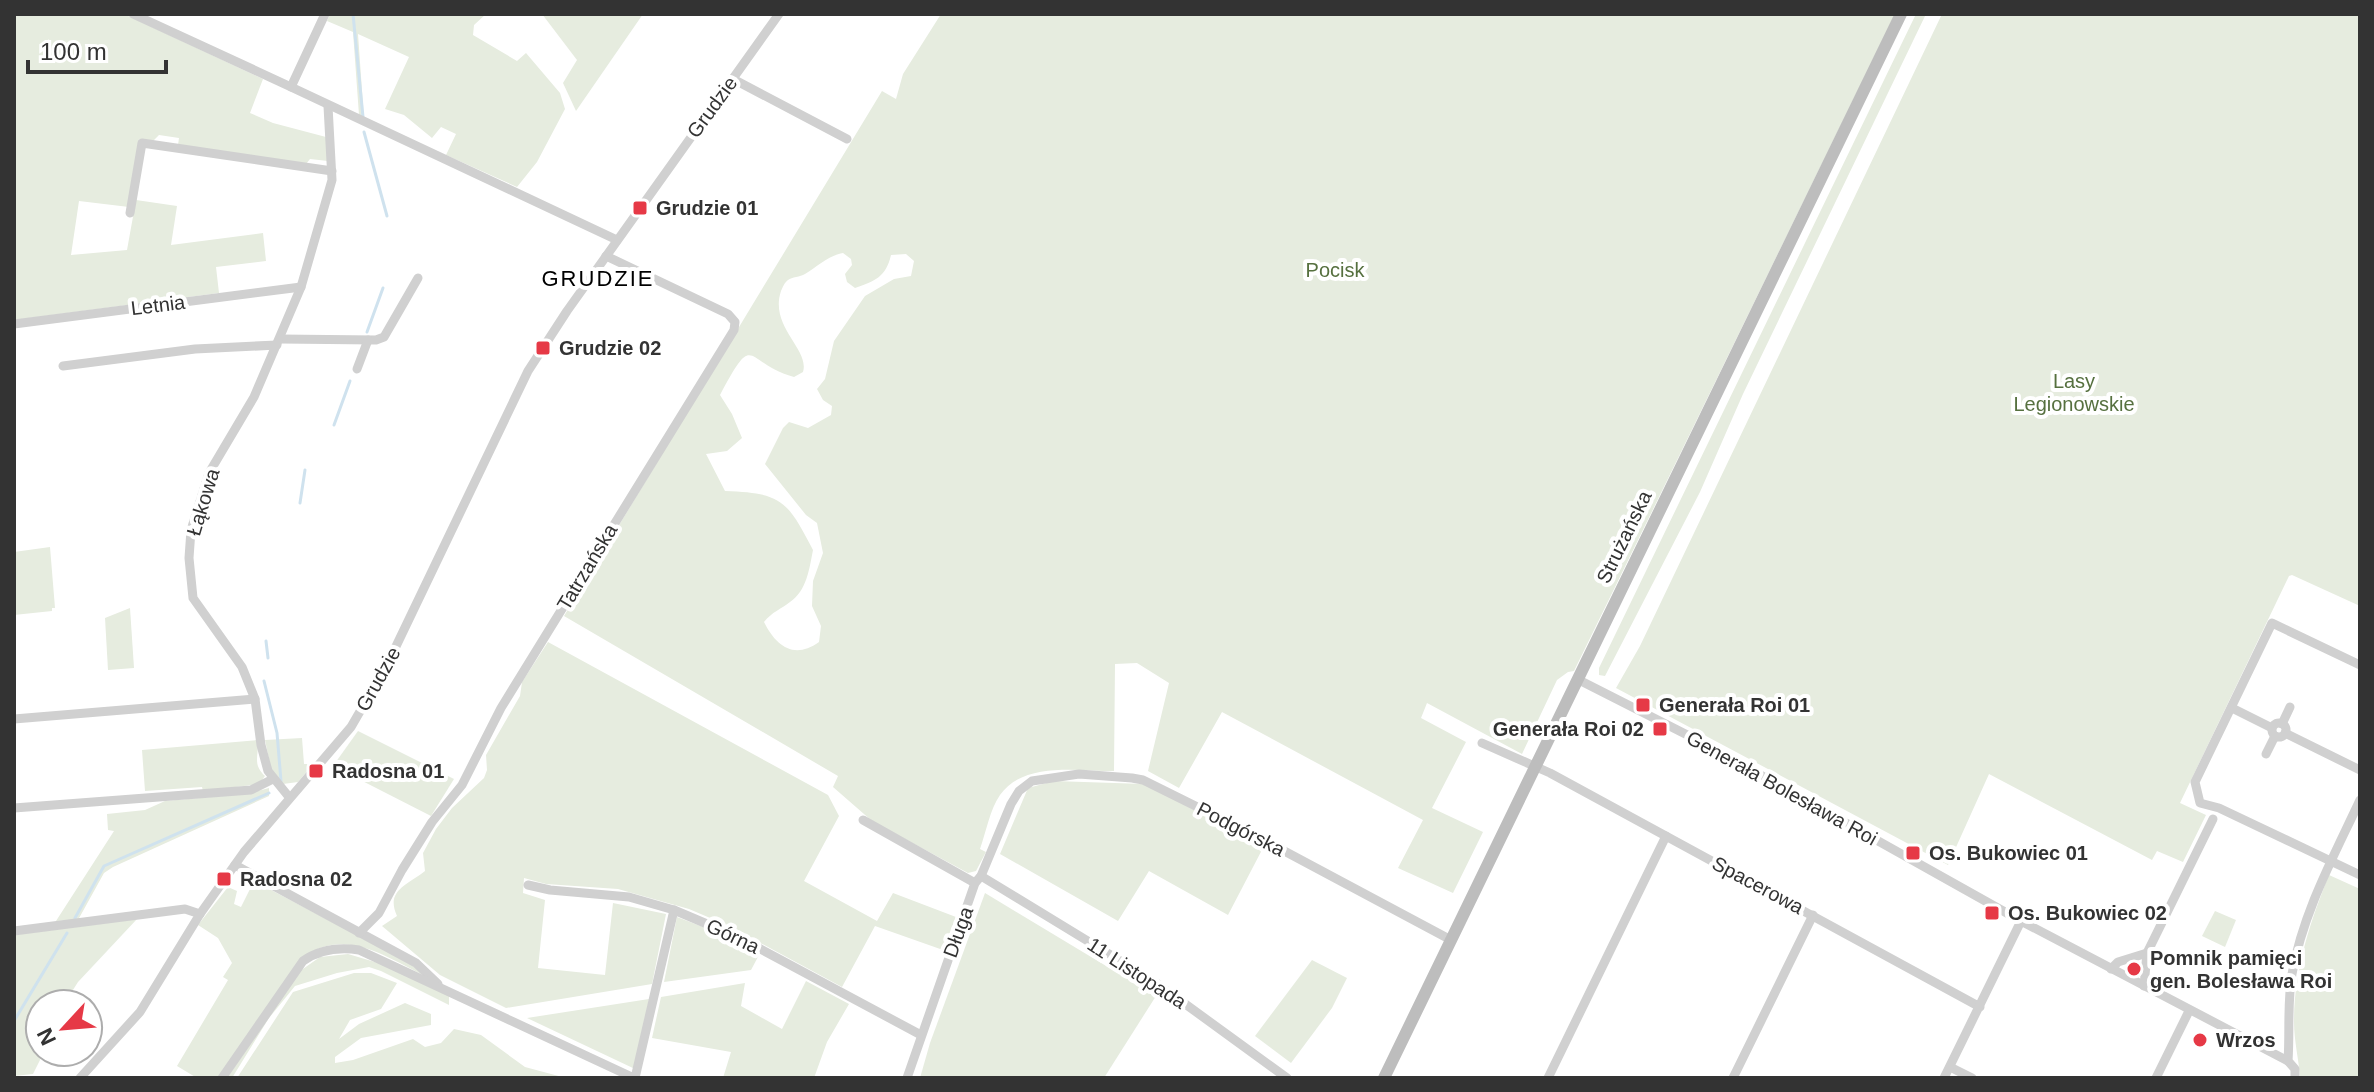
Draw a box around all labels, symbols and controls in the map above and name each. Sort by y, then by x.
scale bar [28,24,166,74]
text: 100 m [40,38,107,65]
street label: Grudzie [683,72,741,142]
place label: Grudzie 01 [656,197,758,219]
marker: Grudzie 01 [631,199,649,217]
park label: Pocisk [1306,259,1365,281]
district label: GRUDZIE [542,266,655,291]
street label: Letnia [130,291,187,319]
place label: Grudzie 02 [559,337,661,359]
marker: Grudzie 02 [534,339,552,357]
park label: Lasy Legionowskie [2013,370,2135,415]
street label: Łąkowa [182,465,224,538]
street label: Strużańska [1592,486,1656,587]
street label: Tatrzańska [553,519,622,614]
street label: Grudzie [351,643,405,715]
place label: Generała Roi 01 [1659,694,1810,716]
marker: Generała Roi 01 [1634,696,1652,714]
place label: Generała Roi 02 [1493,718,1644,740]
marker: Generała Roi 02 [1651,720,1669,738]
street label: Generała Bolesława Roi [1683,726,1881,850]
place label: Radosna 01 [332,760,444,782]
marker: Radosna 01 [307,762,325,780]
street label: Podgórska [1193,797,1289,861]
place label: Os. Bukowiec 01 [1929,842,2088,864]
marker: Os. Bukowiec 01 [1904,844,1922,862]
street label: Spacerowa [1709,852,1808,919]
place label: Radosna 02 [240,868,352,890]
marker: Radosna 02 [215,870,233,888]
place label: Os. Bukowiec 02 [2008,902,2167,924]
street label: Długa [939,903,978,960]
marker: Os. Bukowiec 02 [1983,904,2001,922]
street label: Górna [703,914,764,958]
street label: 11 Listopada [1084,933,1191,1013]
place label: Pomnik pamięci gen. Bolesława Roi [2150,947,2332,992]
marker: Pomnik pamięci gen. Bolesława Roi [2125,960,2143,978]
north arrow [24,988,104,1068]
text: N [32,1024,61,1049]
place label: Wrzos [2216,1029,2276,1051]
marker: Wrzos [2191,1031,2209,1049]

